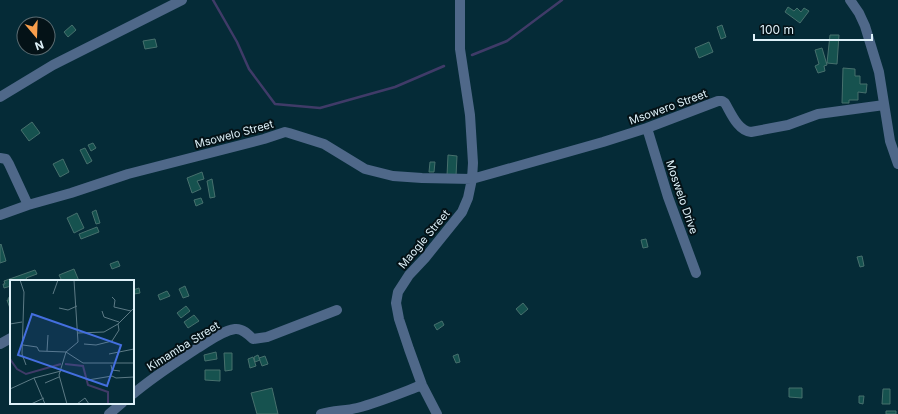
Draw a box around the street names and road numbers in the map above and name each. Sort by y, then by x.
street label: Msowero Street [627,86,709,128]
street label: Msowelo Street [193,117,275,151]
street label: Moswelo Drive [663,158,701,236]
street label: Maogle Street [395,206,453,271]
street label: Kimamba Street [144,318,222,374]

